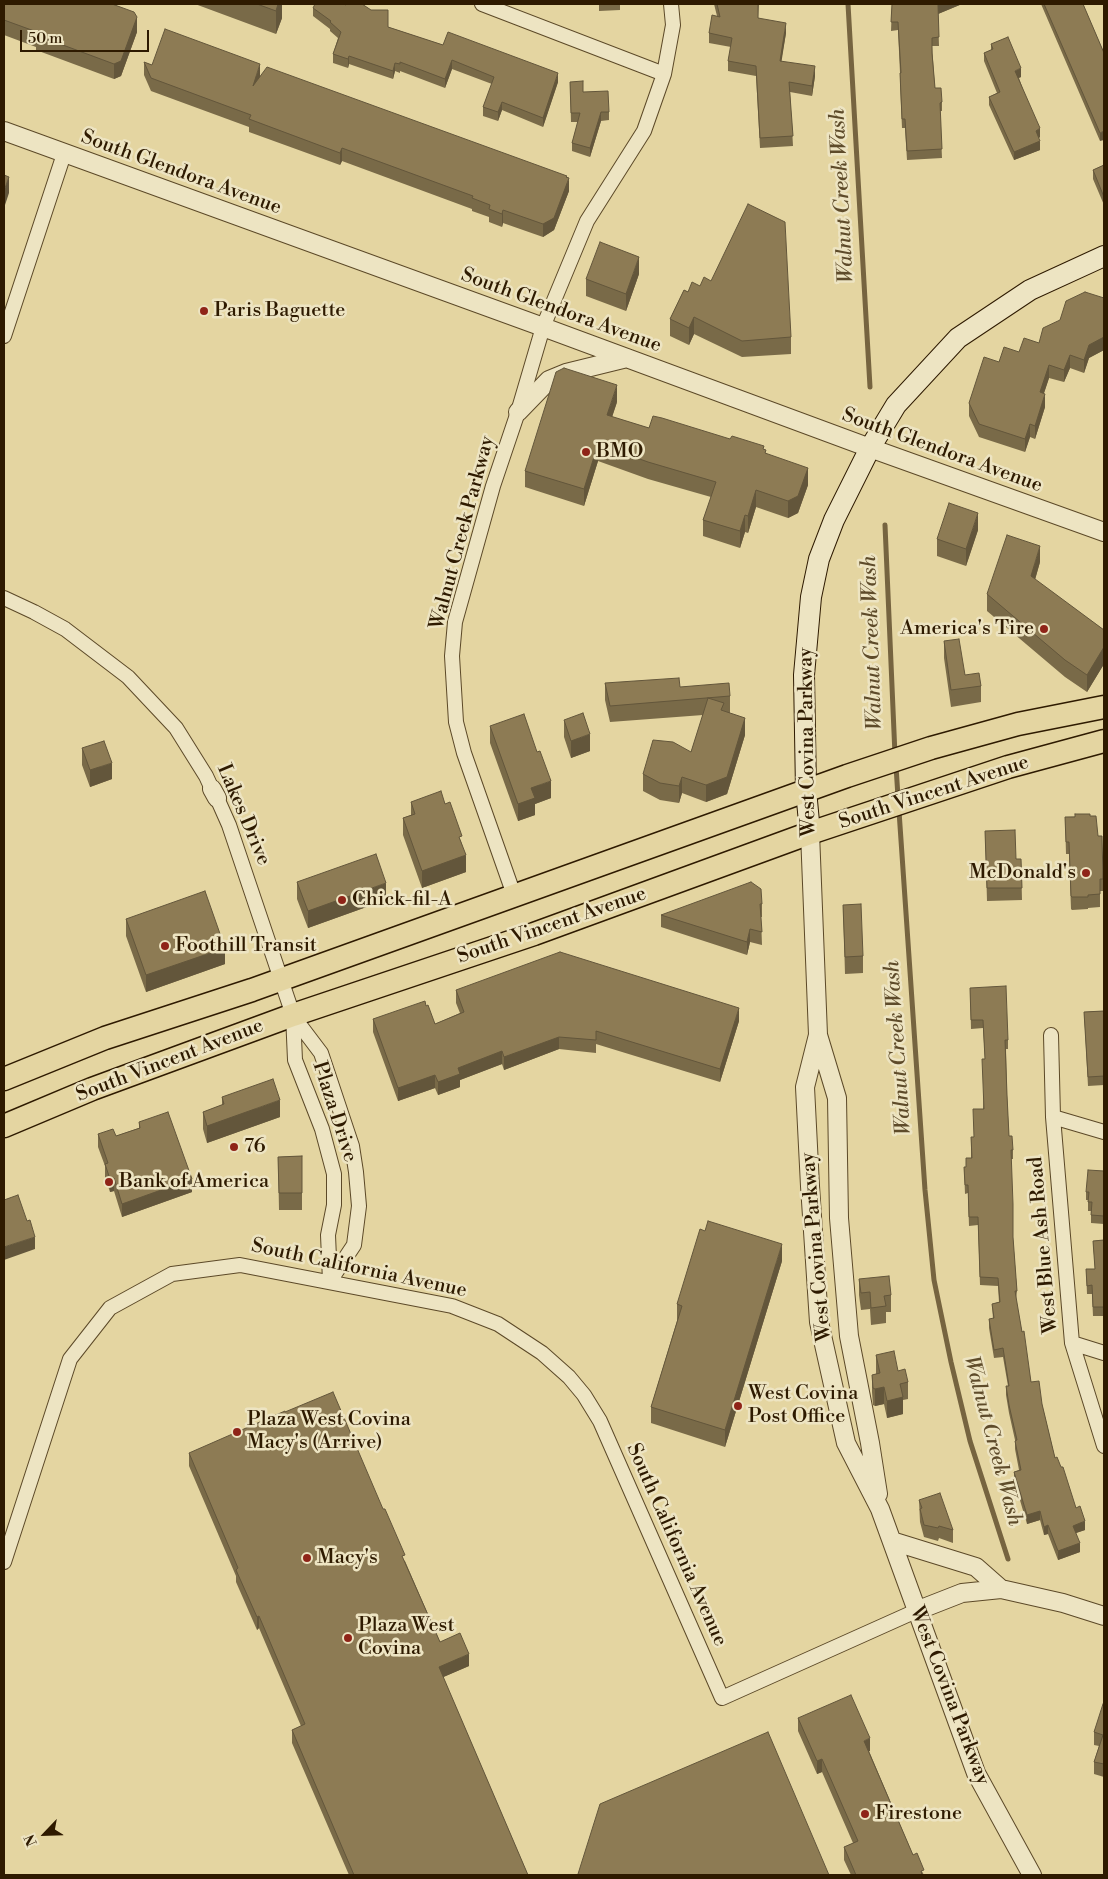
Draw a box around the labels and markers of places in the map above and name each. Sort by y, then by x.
place label: Paris Baguette [214,299,345,323]
marker: Paris Baguette [198,305,210,317]
place label: BMO [596,440,643,464]
marker: BMO [580,446,592,458]
place label: America's Tire [900,617,1034,641]
marker: America's Tire [1038,623,1050,635]
place label: McDonald's [969,861,1076,885]
marker: McDonald's [1080,867,1092,879]
place label: Chick-fil-A [352,888,452,912]
marker: Chick-fil-A [336,894,348,906]
place label: Foothill Transit [175,934,317,958]
marker: Foothill Transit [159,940,171,952]
place label: 76 [244,1135,266,1159]
marker: 76 [228,1141,240,1153]
place label: Bank of America [119,1170,269,1194]
marker: Bank of America [103,1176,115,1188]
place label: West Covina Post Office [748,1382,858,1429]
marker: West Covina Post Office [732,1400,744,1412]
place label: Plaza West Covina Macy's (Arrive) [247,1408,411,1455]
marker: Plaza West Covina Macy's (Arrive) [231,1426,243,1438]
place label: Macy's [317,1546,378,1570]
marker: Macy's [301,1552,313,1564]
place label: Plaza West Covina [358,1614,455,1661]
marker: Plaza West Covina [342,1632,354,1644]
place label: Firestone [875,1802,962,1826]
marker: Firestone [859,1808,871,1820]

